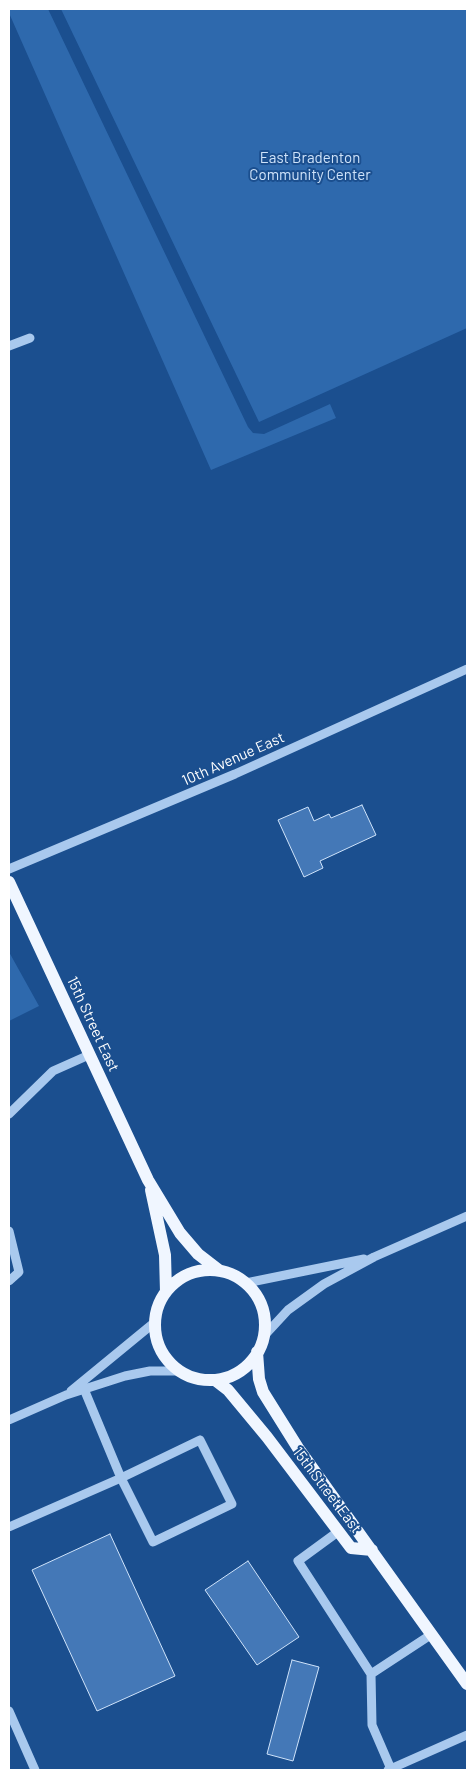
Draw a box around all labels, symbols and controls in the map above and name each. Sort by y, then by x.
park label: East Bradenton Community Center [249,149,371,184]
street label: 10th Avenue East [179,728,287,790]
street label: 15th Street East [63,974,123,1074]
street label: 15th Street East [289,1444,365,1536]

